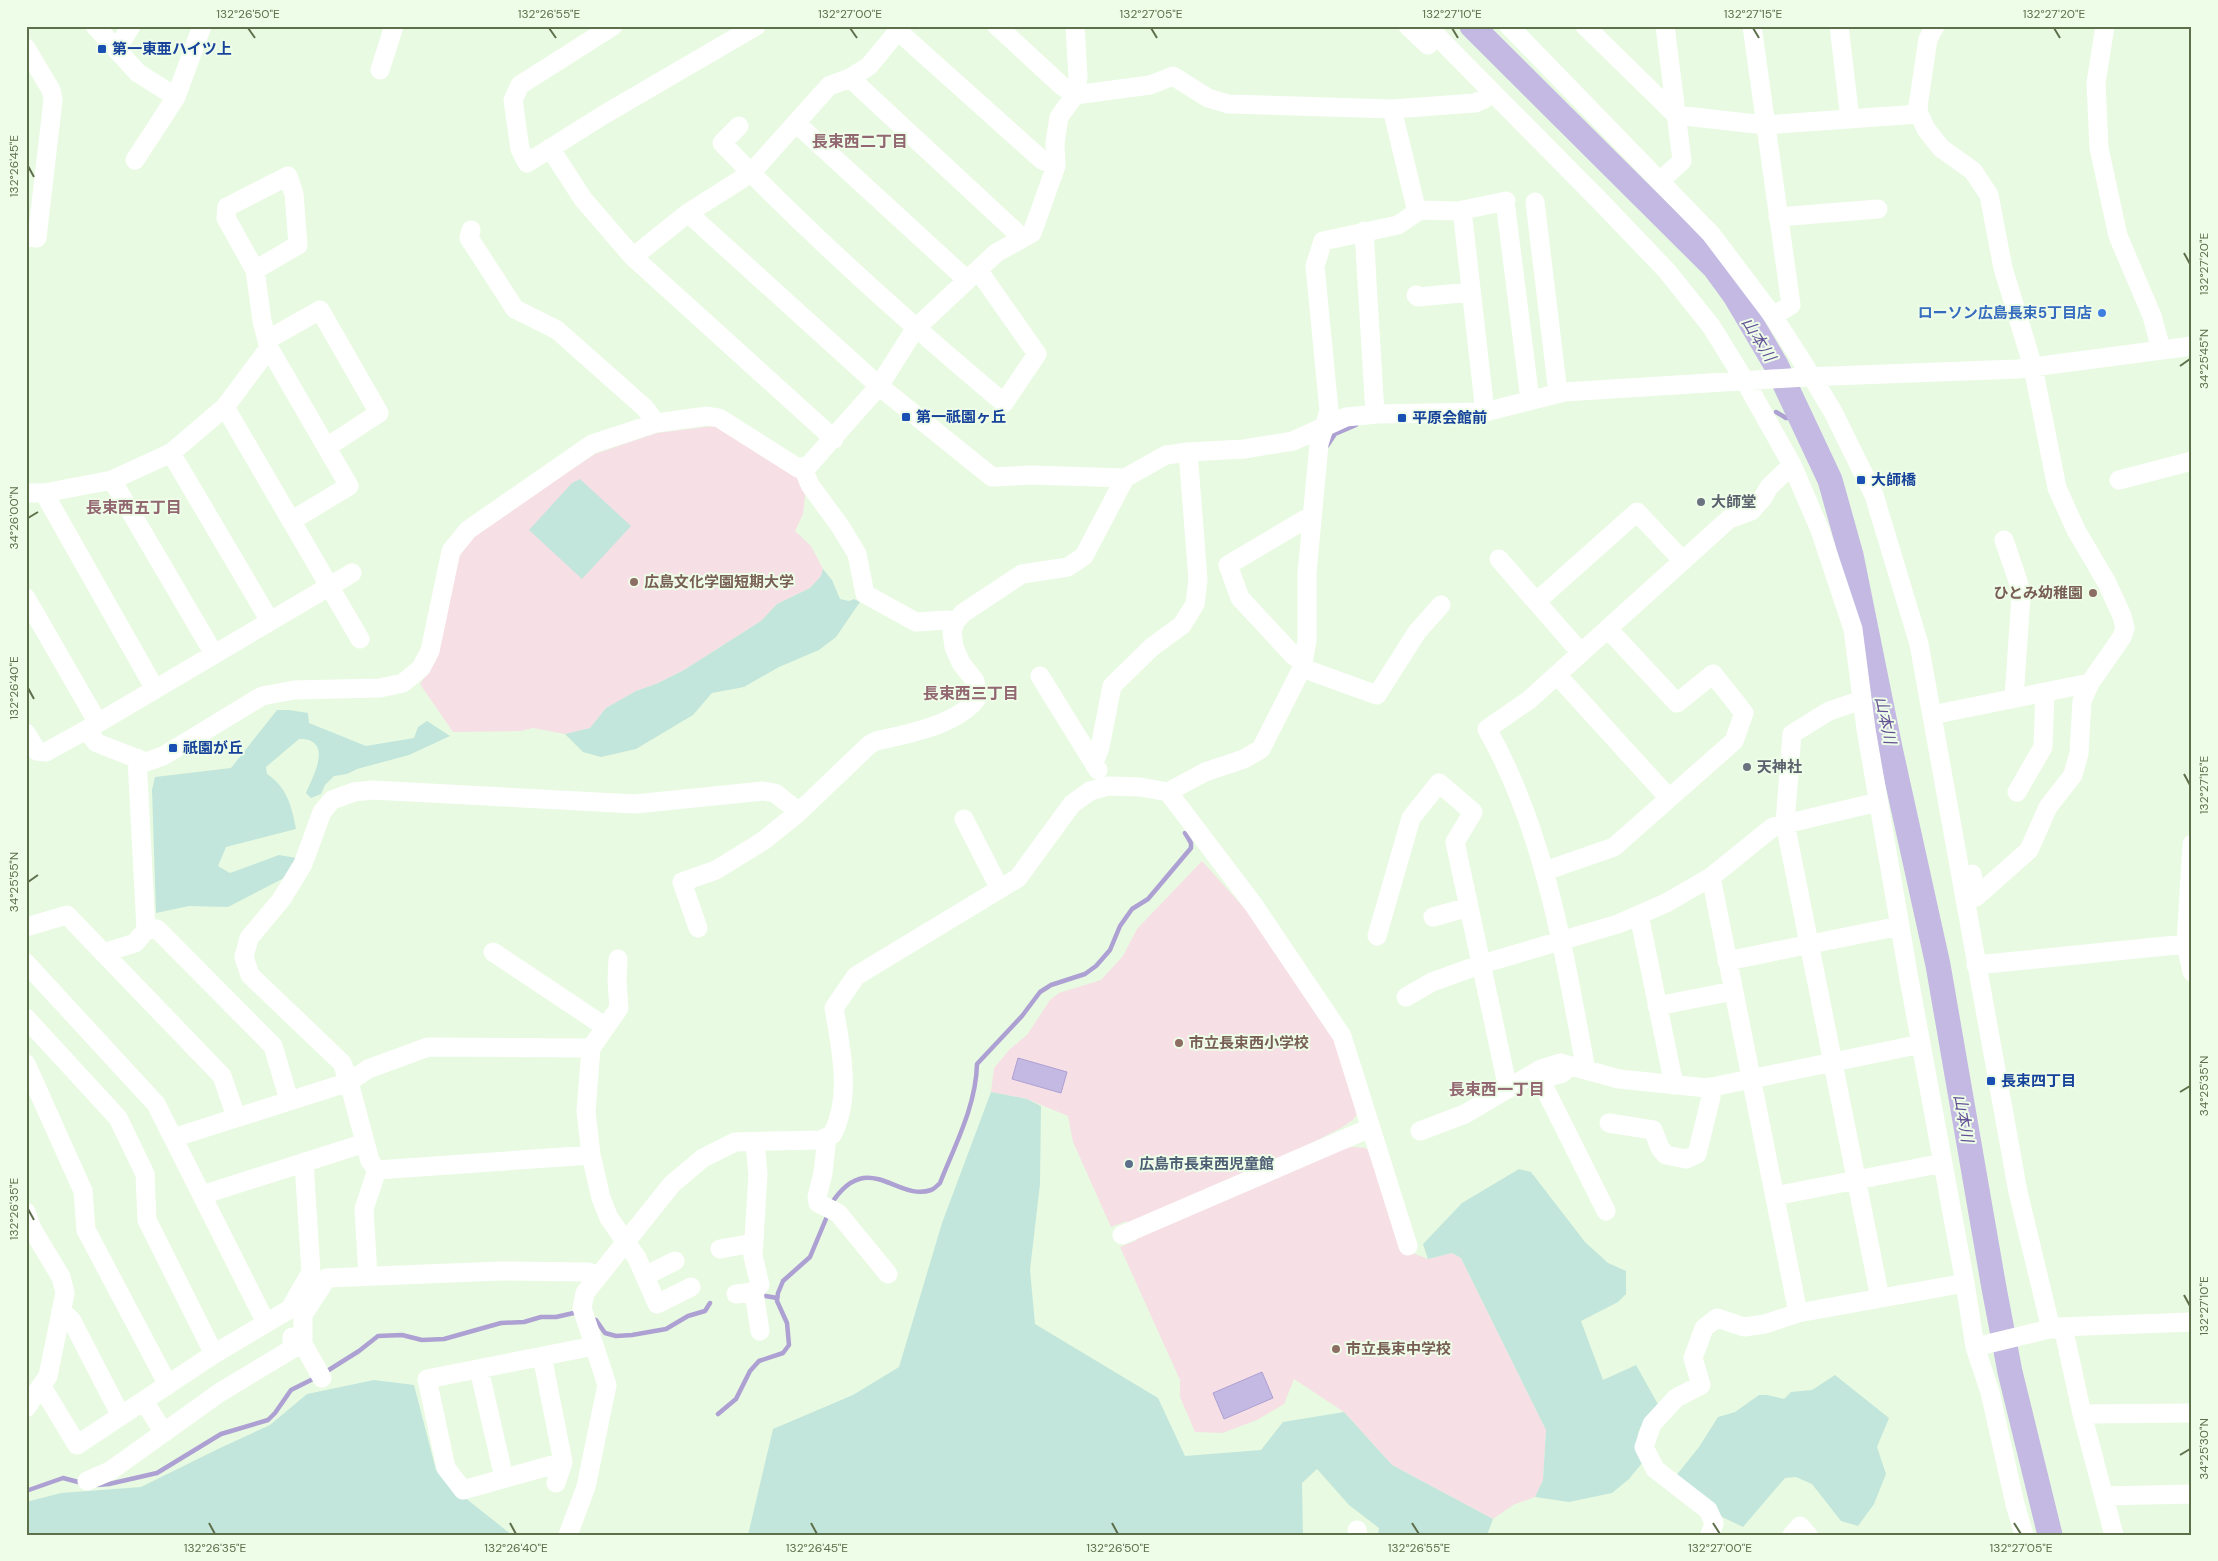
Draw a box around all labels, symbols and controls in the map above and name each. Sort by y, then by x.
text: 132°26'50"E [216,6,280,22]
text: 132°26'55"E [518,6,580,22]
text: 132°27'00"E [818,6,882,22]
text: 132°27'05"E [1120,6,1183,22]
text: 132°27'10"E [1422,6,1482,22]
text: 132°27'15"E [1724,6,1782,22]
text: 132°27'20"E [2023,6,2085,22]
place label: 第一東亜ハイツ上 [112,39,232,59]
marker: 第一東亜ハイツ上 [96,43,108,55]
district label: 長束西二丁目 [812,131,908,152]
text: 132°26'45"E [6,135,22,197]
text: 132°27'20"E [2196,233,2212,295]
place label: ローソン広島長束5丁目店 [1918,303,2092,323]
marker: ローソン広島長束5丁目店 [2096,307,2108,319]
water label: 山本川 [1737,313,1781,367]
text: 34°25'45"N [2196,329,2212,389]
place label: 第一祇園ヶ丘 [916,407,1006,427]
place label: 平原会館前 [1412,408,1487,428]
marker: 第一祇園ヶ丘 [900,411,912,423]
marker: 平原会館前 [1396,412,1408,424]
place label: 大師橋 [1871,470,1917,490]
marker: 大師橋 [1855,474,1867,486]
text: 34°26'00"N [6,486,22,550]
place label: 大師堂 [1711,492,1756,512]
marker: 大師堂 [1695,496,1707,508]
district label: 長束西五丁目 [86,497,182,518]
place label: 広島文化学園短期大学 [644,572,794,592]
marker: 広島文化学園短期大学 [628,576,640,588]
place label: ひとみ幼稚園 [1993,583,2083,603]
marker: ひとみ幼稚園 [2087,587,2099,599]
text: 132°26'40"E [6,656,22,720]
district label: 長束西三丁目 [923,683,1019,704]
water label: 山本川 [1870,694,1901,748]
place label: 祇園が丘 [183,738,243,758]
marker: 祇園が丘 [167,742,179,754]
text: 132°27'15"E [2196,756,2212,814]
place label: 天神社 [1757,757,1802,777]
marker: 天神社 [1741,761,1753,773]
text: 34°25'55"N [6,852,22,912]
place label: 市立長束西小学校 [1189,1033,1309,1053]
marker: 市立長束西小学校 [1173,1037,1185,1049]
text: 34°25'35"N [2196,1056,2212,1116]
place label: 長束四丁目 [2001,1071,2076,1091]
marker: 長束四丁目 [1985,1075,1997,1087]
district label: 長束西一丁目 [1449,1079,1545,1100]
water label: 山本川 [1949,1093,1978,1146]
place label: 広島市長束西児童館 [1139,1154,1274,1174]
marker: 広島市長束西児童館 [1123,1158,1135,1170]
text: 132°26'35"E [6,1177,22,1240]
text: 132°27'10"E [2196,1276,2212,1336]
place label: 市立長束中学校 [1346,1339,1451,1359]
marker: 市立長束中学校 [1330,1343,1342,1355]
text: 34°25'30"N [2196,1418,2212,1480]
text: 132°26'35"E [184,1540,247,1556]
text: 132°26'40"E [484,1540,548,1556]
text: 132°26'45"E [786,1540,848,1556]
text: 132°26'50"E [1086,1540,1150,1556]
text: 132°26'55"E [1388,1540,1450,1556]
text: 132°27'00"E [1688,1540,1752,1556]
text: 132°27'05"E [1990,1540,2053,1556]

